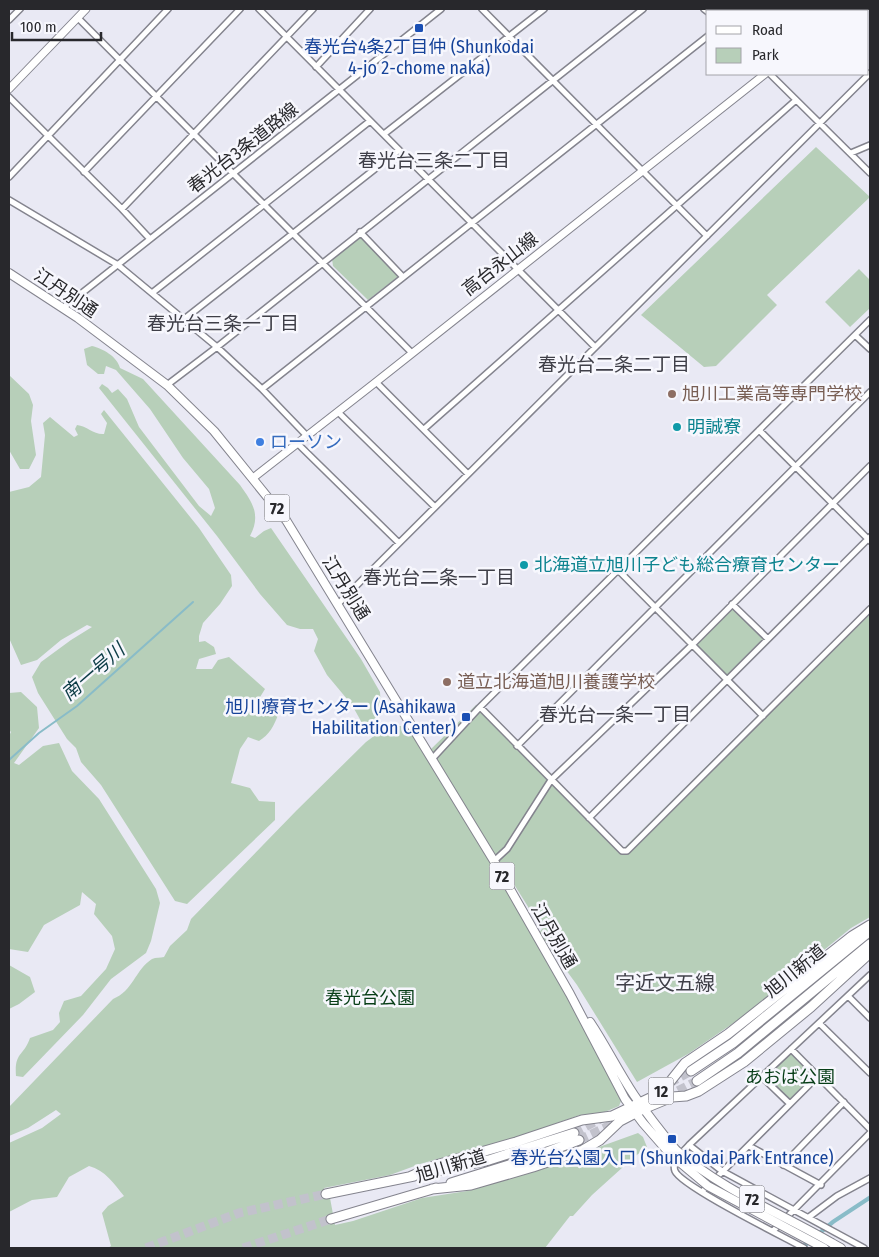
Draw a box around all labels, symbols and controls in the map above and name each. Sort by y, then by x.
scale bar [12,10,101,42]
legend [706,10,869,75]
text: 100 m [20,18,57,36]
text: Road [752,21,783,39]
marker: 春光台4条2丁目仲 (Shunkodai 4-jo 2-chome naka) [413,22,425,34]
place label: 春光台4条2丁目仲 (Shunkodai 4-jo 2-chome naka) [304,36,534,79]
text: Park [752,46,779,64]
street label: 春光台3条道路線 [183,98,303,198]
district label: 春光台三条二丁目 [358,149,510,172]
street label: 高台永山線 [458,228,542,300]
street label: 江丹別通 [30,264,102,322]
district label: 春光台三条一丁目 [147,312,299,335]
district label: 春光台二条二丁目 [538,353,690,376]
place label: 旭川工業高等専門学校 [682,383,862,405]
marker: 旭川工業高等専門学校 [666,388,678,400]
place label: 明誠寮 [687,416,741,438]
marker: 明誠寮 [671,421,683,433]
place label: ローソン [270,431,342,453]
marker: ローソン [254,436,266,448]
road number: 72 [264,494,290,522]
street label: 江丹別通 [318,552,374,624]
place label: 北海道立旭川子ども総合療育センター [534,554,840,576]
marker: 北海道立旭川子ども総合療育センター [518,559,530,571]
district label: 春光台二条一丁目 [363,566,515,589]
water label: 南一号川 [57,637,131,706]
place label: 道立北海道旭川養護学校 [457,671,655,693]
marker: 道立北海道旭川養護学校 [441,676,453,688]
place label: 旭川療育センター (Asahikawa Habilitation Center) [225,696,456,739]
district label: 春光台一条一丁目 [539,703,691,726]
marker: 旭川療育センター (Asahikawa Habilitation Center) [460,711,472,723]
road number: 72 [490,862,514,889]
street label: 江丹別通 [526,899,582,973]
street label: 旭川新道 [760,940,830,1002]
district label: 字近文五線 [615,971,715,995]
park label: 春光台公園 [325,987,415,1009]
park label: あおば公園 [745,1066,835,1088]
road number: 12 [648,1078,674,1104]
marker: 春光台公園入口 (Shunkodai Park Entrance) [666,1133,678,1145]
street label: 旭川新道 [413,1145,489,1187]
place label: 春光台公園入口 (Shunkodai Park Entrance) [510,1147,834,1169]
road number: 72 [740,1186,764,1212]

